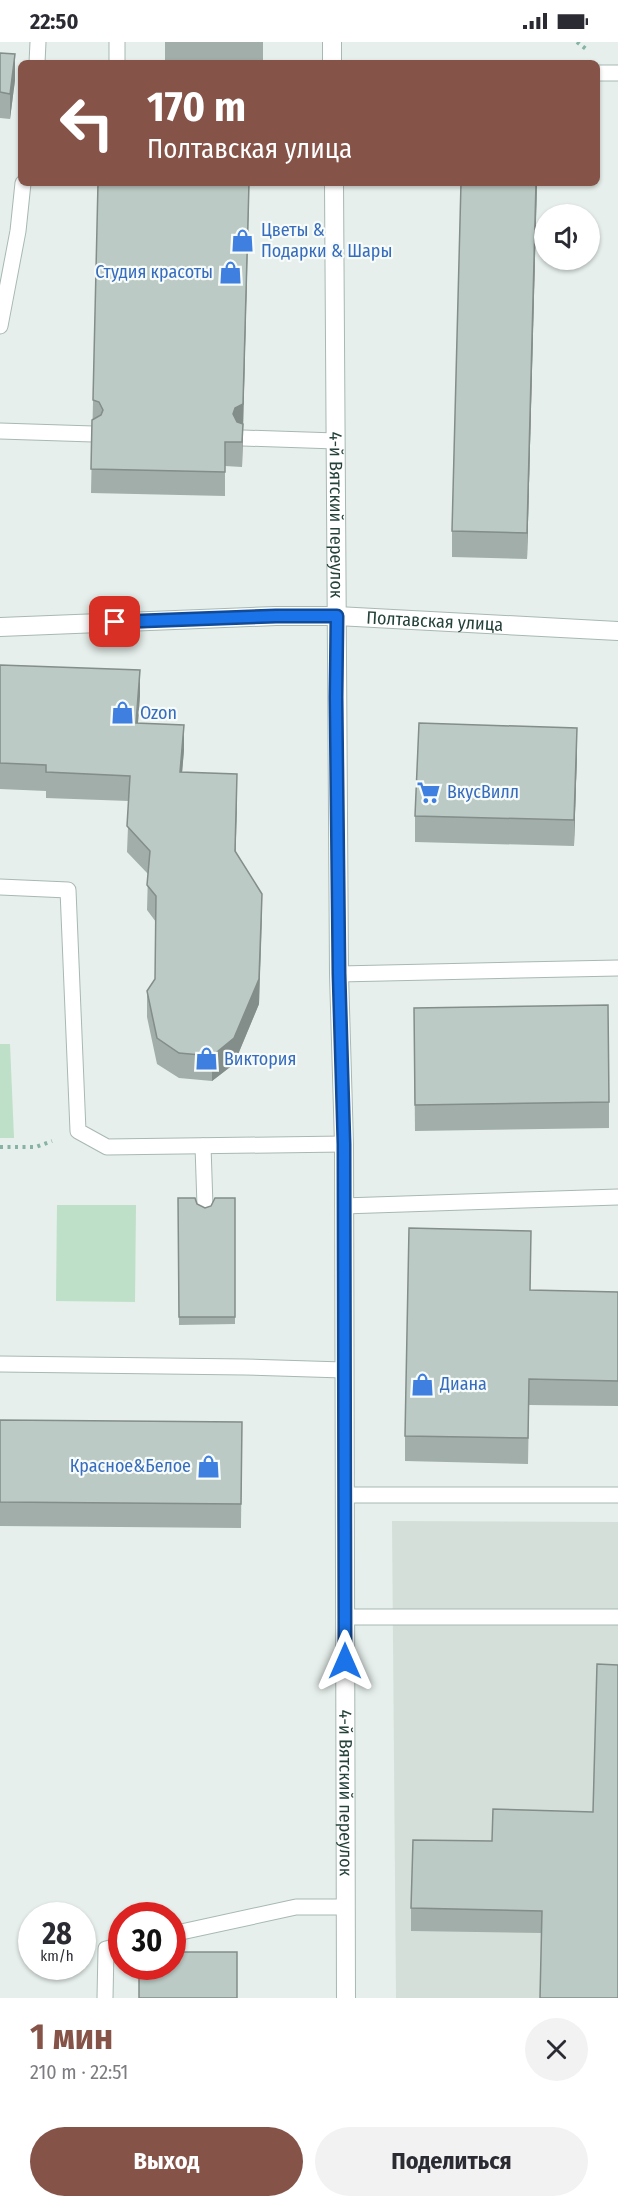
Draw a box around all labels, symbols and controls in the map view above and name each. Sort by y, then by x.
text: 22:50 [30,8,78,35]
text: 170 m [147,82,246,132]
icon: left [48,84,126,162]
text: Полтавская улица [147,133,352,165]
map controls [534,204,600,270]
button: sound [534,204,600,270]
place label: Цветы & Подарки & Шары [261,219,392,262]
shop icon: Цветы & Подарки & Шары [230,227,256,253]
shop icon: Студия красоты [218,259,244,285]
place label: Студия красоты [95,261,213,283]
street label: 4-й Вятский переулок [325,432,348,599]
pin [89,596,140,647]
icon: arrive [98,605,131,638]
street label: Полтавская улица [366,607,504,636]
shop icon: Ozon [109,700,135,726]
place label: Ozon [140,702,177,724]
supermarket icon: ВкусВилл [416,779,442,805]
place label: ВкусВилл [447,781,519,803]
shop icon: Виктория [193,1046,219,1072]
place label: Виктория [224,1048,296,1070]
shop icon: Диана [409,1371,435,1397]
place label: Диана [439,1373,487,1395]
shop icon: Красное&Белое [196,1453,222,1479]
place label: Красное&Белое [70,1455,191,1477]
position arrow [313,1629,377,1693]
street label: 4-й Вятский переулок [334,1710,357,1877]
speed limit sign: 30 [108,1902,186,1980]
text: 28 [42,1916,72,1952]
text: km/h [40,1947,74,1965]
text: 1 мин [30,2015,113,2059]
button: close [525,2018,588,2081]
text: 210 m · 22:51 [30,2060,128,2084]
button: Выход [30,2127,303,2196]
button: Поделиться [315,2127,588,2196]

